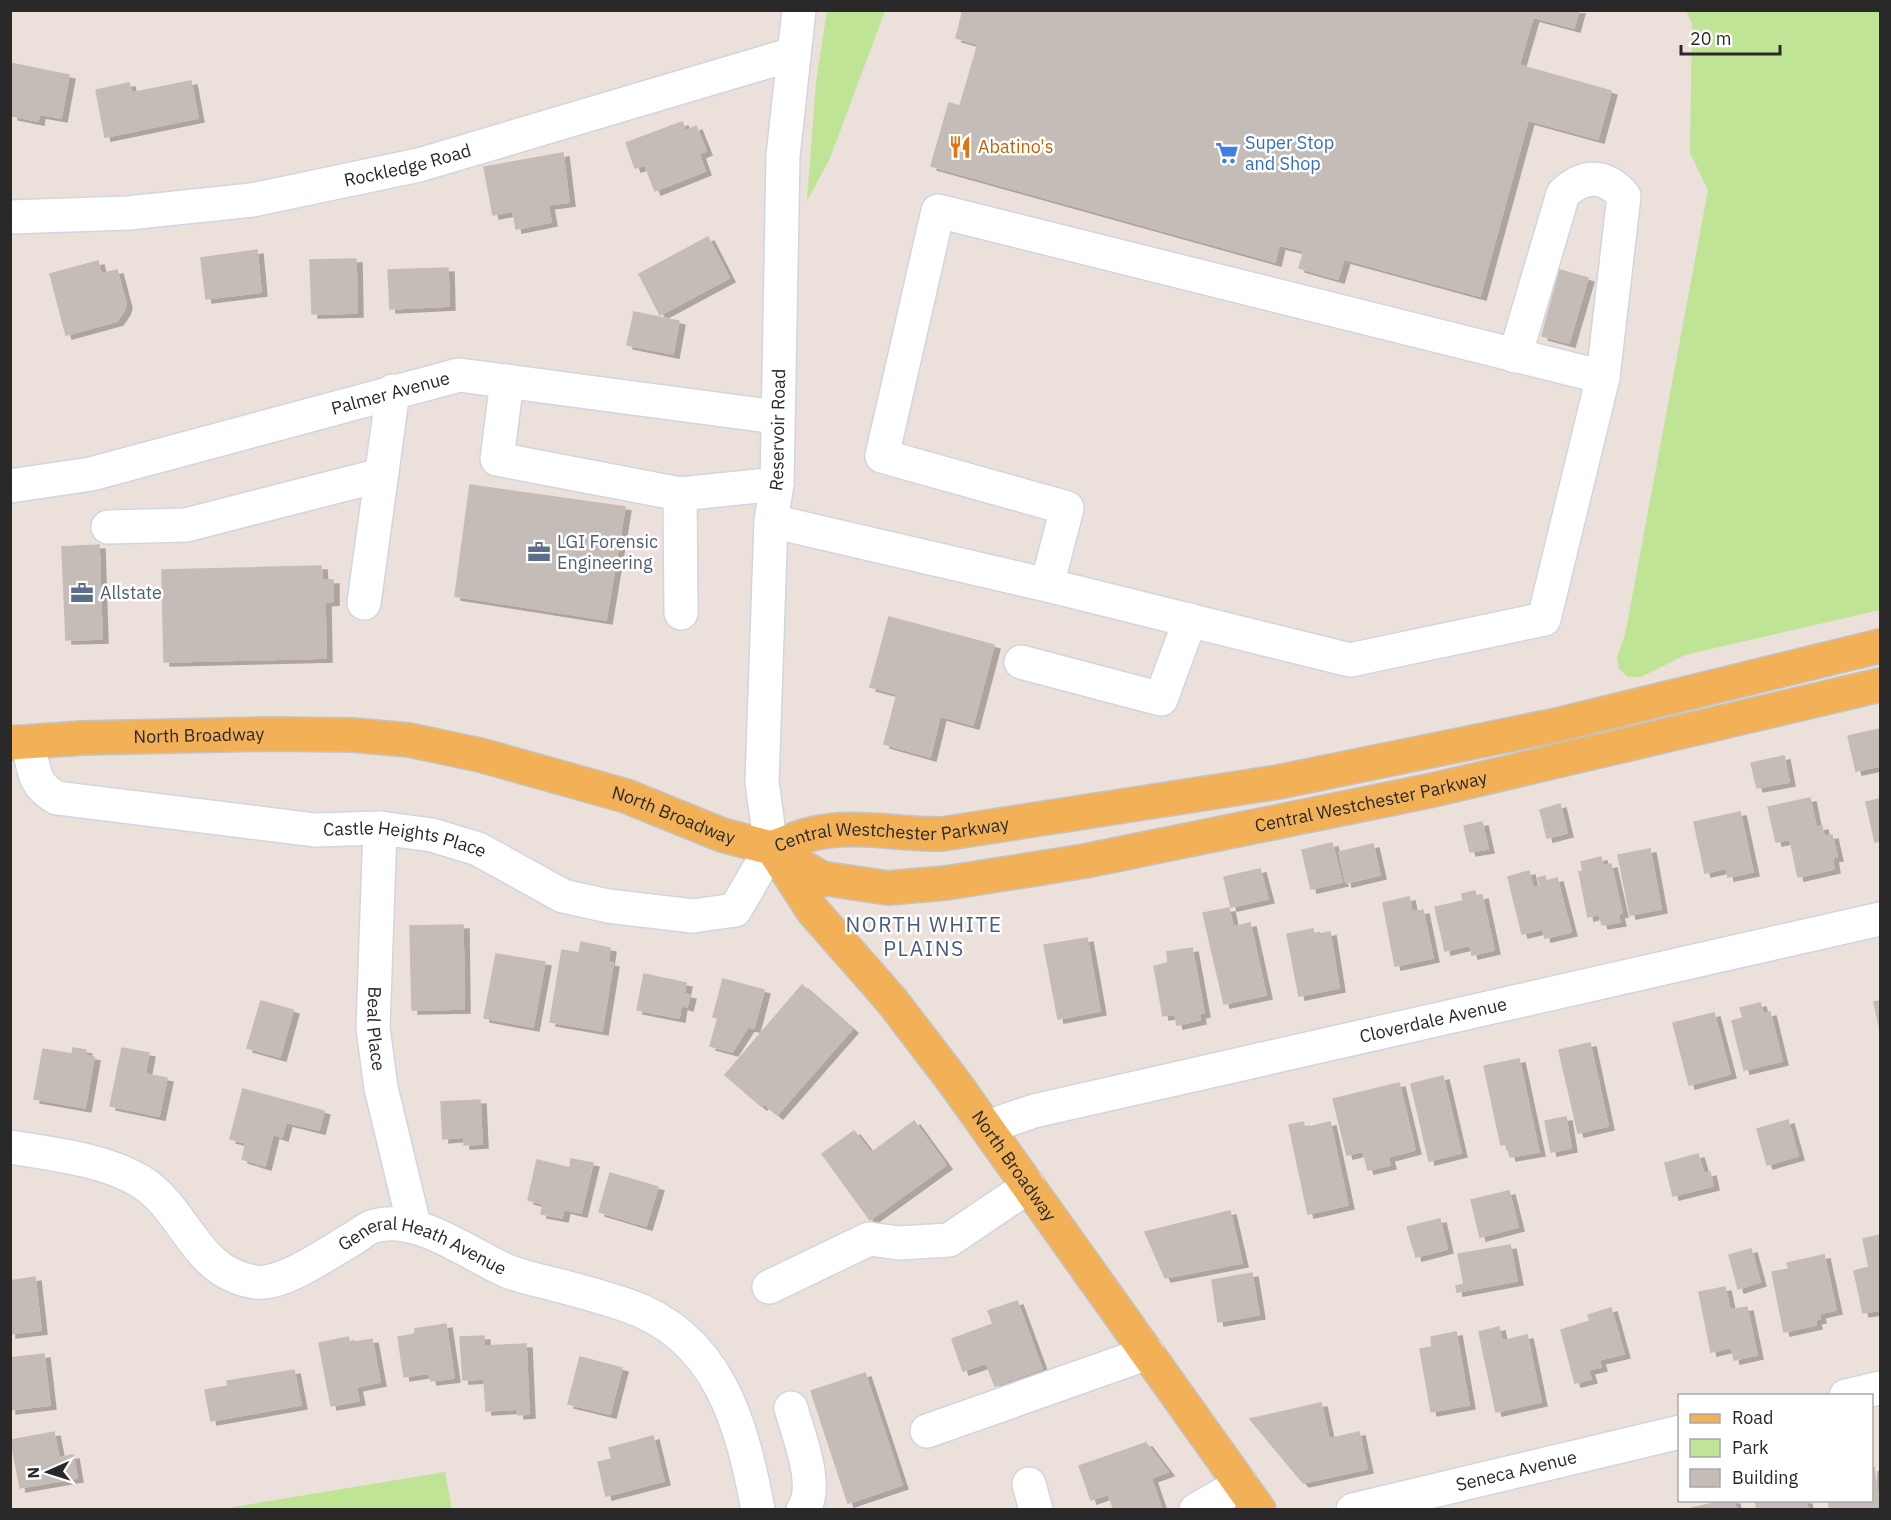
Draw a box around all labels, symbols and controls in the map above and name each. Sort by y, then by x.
scale bar [1681,18,1780,56]
text: 20 m [1690,27,1732,50]
place label: Super Stop and Shop [1245,131,1334,175]
restaurant icon: Abatino's [947,134,973,160]
place label: Abatino's [978,135,1053,158]
street label: Rockledge Road [342,138,474,191]
supermarket icon: Super Stop and Shop [1214,140,1240,166]
street label: Palmer Avenue [328,366,452,420]
street label: Reservoir Road [764,369,790,493]
place label: LGI Forensic Engineering [557,530,658,574]
office icon: LGI Forensic Engineering [526,539,552,565]
office icon: Allstate [69,580,95,606]
place label: Allstate [100,581,162,604]
street label: North Broadway [133,722,265,748]
street label: Central Westchester Parkway [1253,766,1489,837]
street label: North Broadway [609,781,738,849]
street label: Central Westchester Parkway [771,812,1011,857]
street label: Castle Heights Place [323,816,491,863]
district label: NORTH WHITE PLAINS [845,910,1003,962]
street label: Beal Place [362,986,391,1072]
street label: Cloverdale Avenue [1357,992,1509,1048]
street label: North Broadway [967,1106,1062,1226]
street label: General Heath Avenue [334,1212,510,1280]
legend [1678,1394,1873,1502]
text: Road [1732,1406,1773,1429]
text: Park [1732,1436,1769,1459]
north arrow [18,1442,78,1502]
street label: Seneca Avenue [1454,1445,1579,1496]
text: N [23,1466,43,1479]
text: Building [1732,1466,1799,1489]

